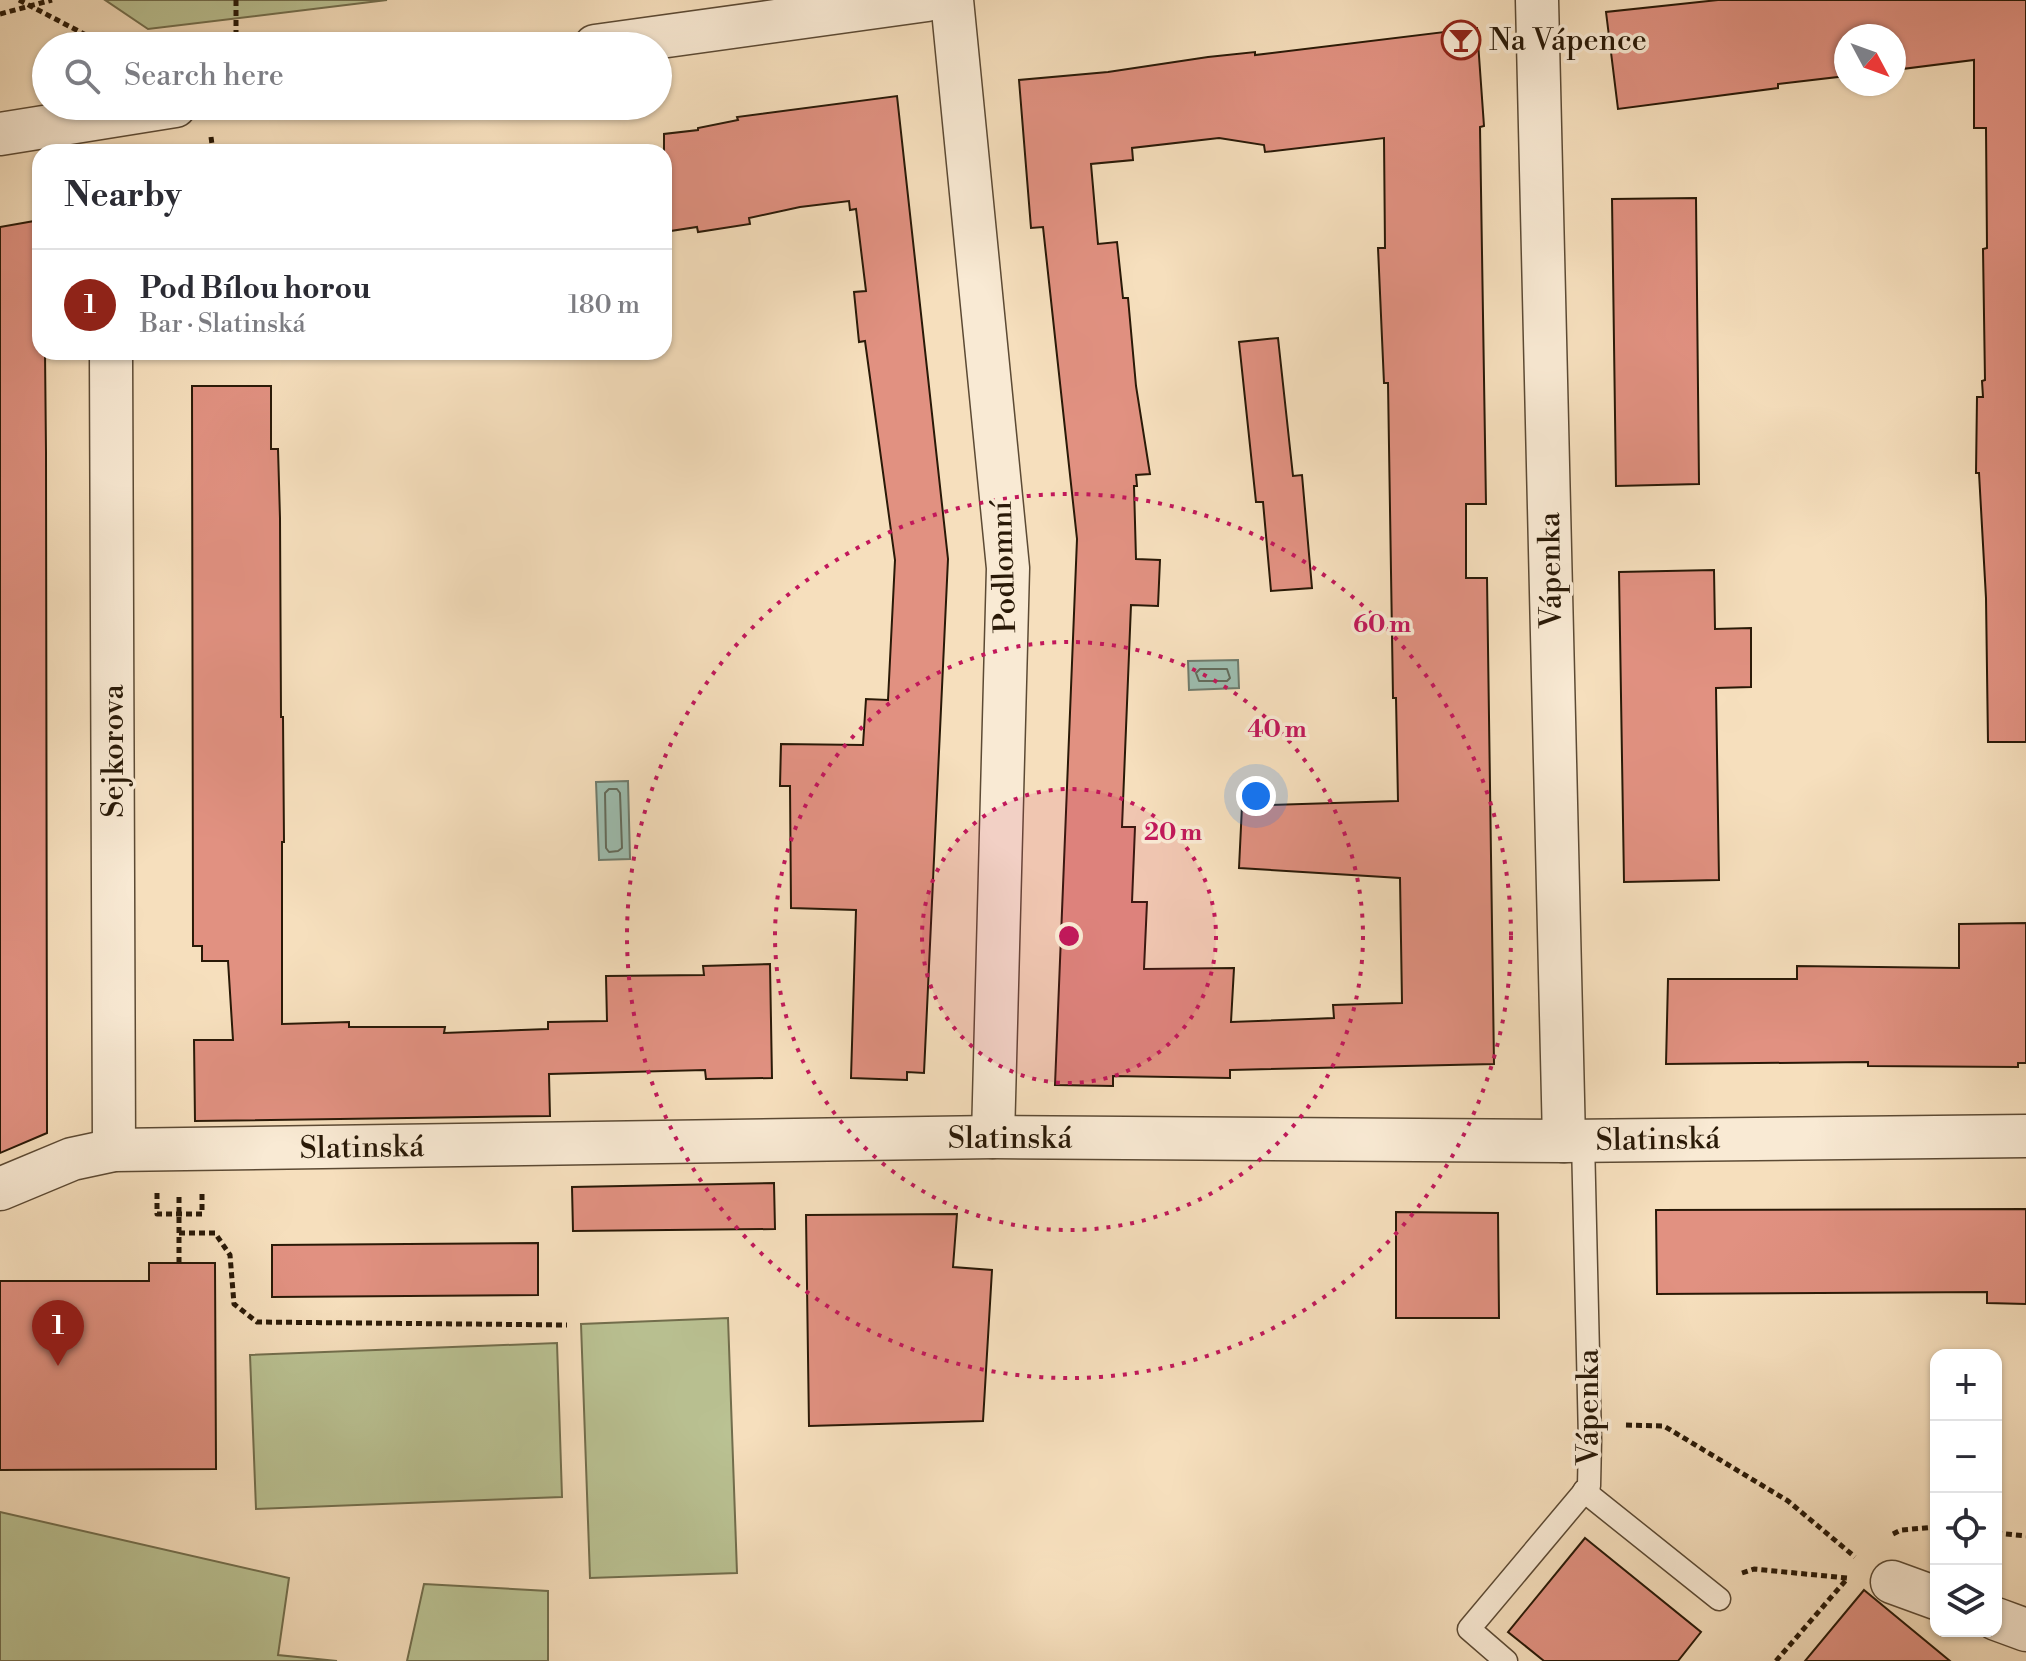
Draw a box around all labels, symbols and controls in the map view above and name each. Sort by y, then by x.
bar icon: Na Vápence [1440,19,1482,61]
place label: Na Vápence [1489,22,1647,60]
north arrow [1834,24,1906,96]
search box [32,32,672,120]
icon: search [60,54,104,98]
text: Search here [124,57,284,95]
text: Nearby [64,175,182,217]
text: Pod Bílou horou [140,270,371,308]
text: 1 [84,289,96,321]
text: 180 m [568,289,640,321]
text: Bar · Slatinská [140,308,306,340]
street label: Podlomní [983,499,1025,634]
street label: Vápenka [1531,511,1571,629]
text: 60 m [1353,610,1411,640]
street label: Sejkorova [95,684,133,818]
text: 40 m [1247,715,1307,745]
your location [1236,776,1276,816]
text: 20 m [1144,818,1202,848]
centre of rings [1055,922,1083,950]
street label: Slatinská [948,1120,1073,1158]
street label: Slatinská [1595,1120,1721,1160]
street label: Slatinská [299,1128,425,1168]
pin: 1 [32,1300,84,1366]
street label: Vápenka [1570,1348,1608,1466]
map controls [1930,1349,2002,1637]
button: + [1930,1349,2002,1421]
button: − [1930,1421,2002,1493]
button: locate [1930,1493,2002,1565]
button: layers [1930,1565,2002,1637]

